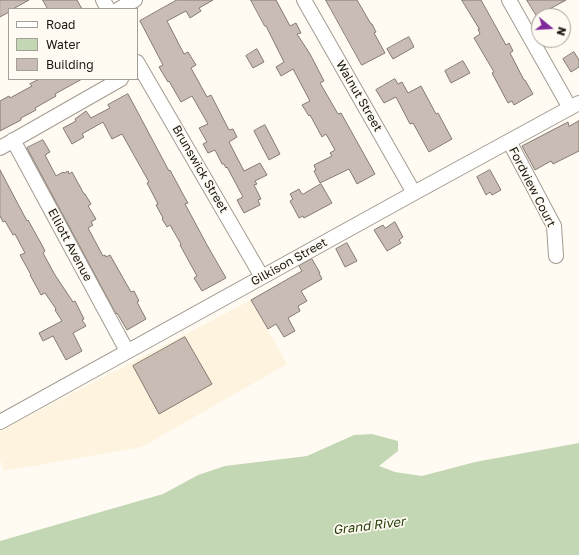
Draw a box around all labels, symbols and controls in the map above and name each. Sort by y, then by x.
legend [8,8,138,80]
north arrow [531,8,571,48]
text: Road [46,17,75,32]
text: N [554,26,569,38]
text: Water [46,37,80,52]
text: Building [46,57,94,72]
street label: Walnut Street [333,58,385,134]
street label: Brunswick Street [169,123,231,215]
street label: Fordview Court [506,145,558,229]
street label: Elliott Avenue [45,206,95,284]
street label: Gilkison Street [248,235,330,289]
water label: Grand River [332,514,406,538]

